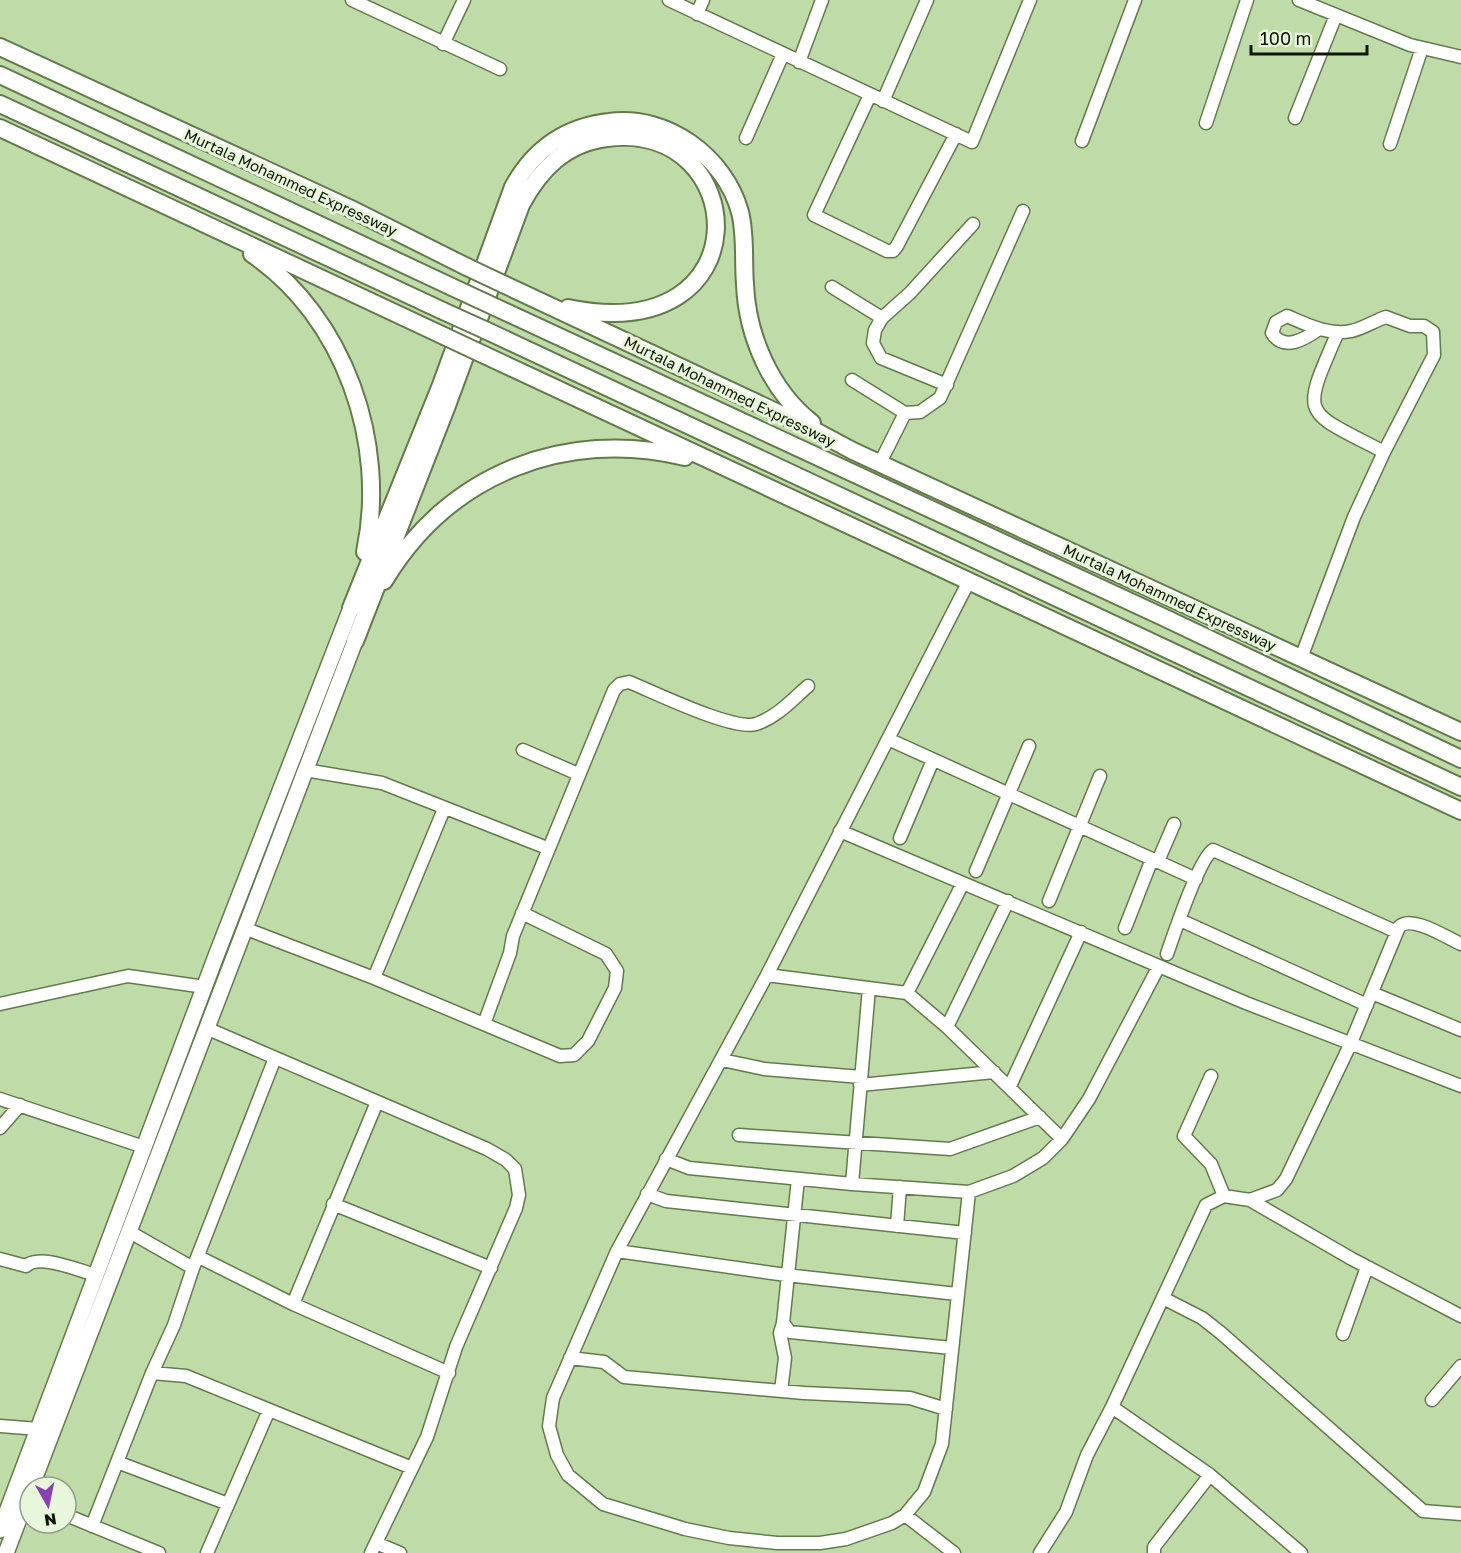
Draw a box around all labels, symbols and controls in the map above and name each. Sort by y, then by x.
scale bar [1251,18,1366,56]
text: 100 m [1260,27,1311,49]
street label: Murtala Mohammed Expressway [182,125,401,240]
street label: Murtala Mohammed Expressway [621,332,839,450]
street label: Murtala Mohammed Expressway [1061,540,1280,655]
north arrow [18,1475,78,1535]
text: N [43,1509,58,1531]

